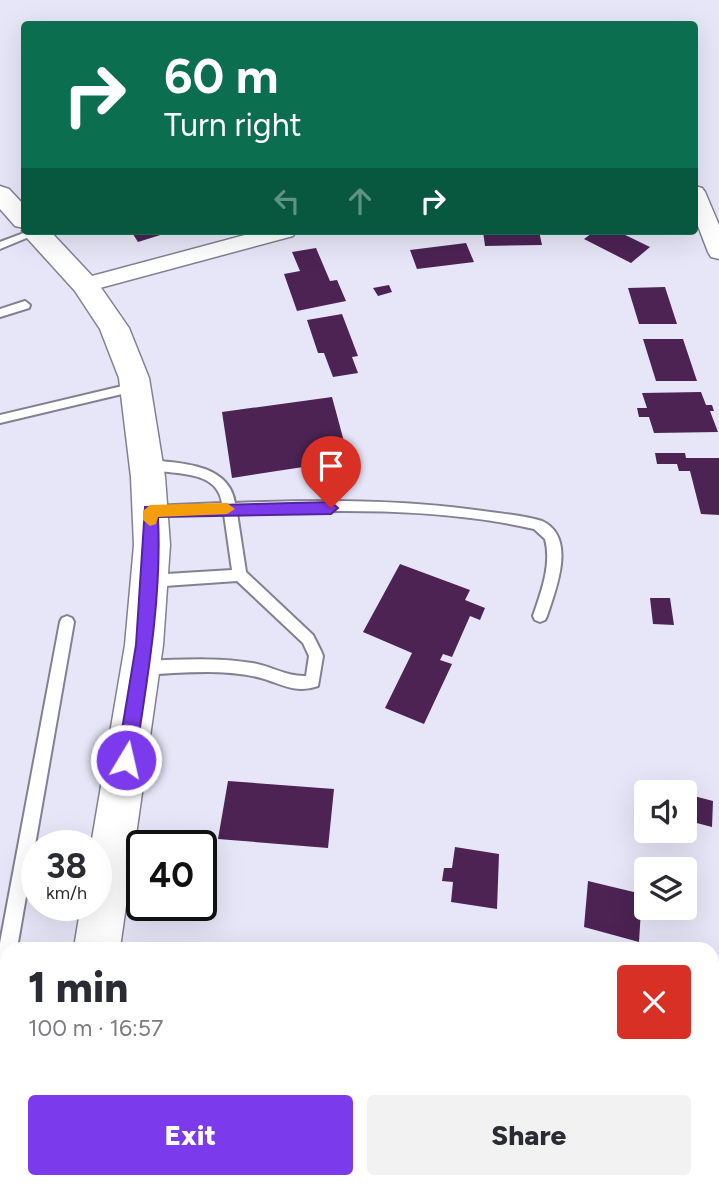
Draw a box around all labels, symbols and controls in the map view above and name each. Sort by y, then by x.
text: 60 m [164,46,279,105]
icon: right [49,49,140,140]
text: Turn right [164,106,302,144]
icon: left [268,182,306,220]
icon: ahead [341,182,379,220]
icon: right [414,182,452,220]
pin [301,436,361,508]
icon: arrive [312,447,350,485]
position arrow [89,723,163,797]
map controls [634,780,697,920]
button: sound [634,780,697,843]
speed limit sign: 40 [126,830,217,921]
text: 38 [46,845,87,887]
button: layers [634,857,697,920]
text: km/h [46,882,87,904]
text: 1 min [28,962,128,1013]
button: close [617,965,691,1039]
text: 100 m · 16:57 [28,1014,163,1042]
button: Exit [28,1095,353,1175]
button: Share [367,1095,691,1175]

